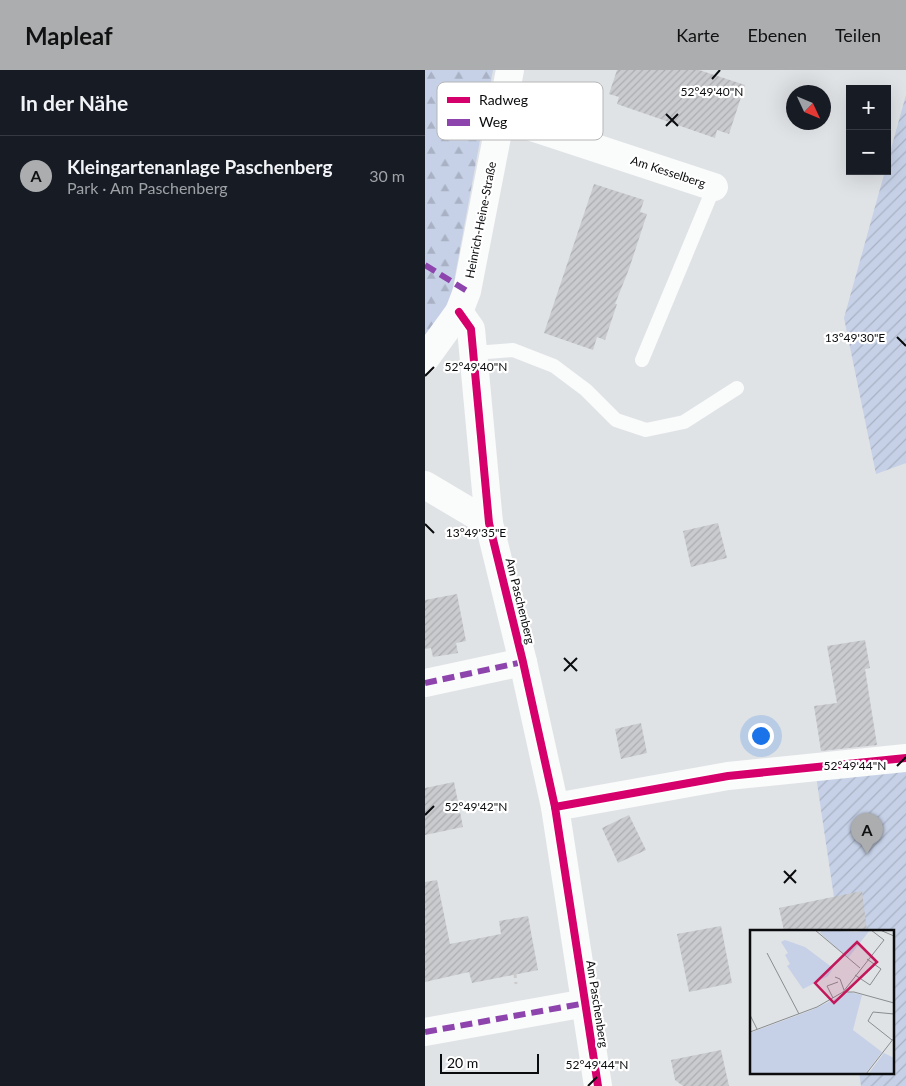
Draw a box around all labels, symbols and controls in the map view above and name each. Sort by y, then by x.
text: Mapleaf [25,21,113,50]
text: Karte [676,24,719,46]
text: Ebenen [747,24,807,46]
text: Teilen [835,24,881,46]
legend [437,82,603,140]
text: 52°49'40"N [681,84,743,99]
north arrow [786,85,831,130]
map controls [846,85,891,175]
button: + [846,85,891,130]
text: In der Nähe [20,90,128,115]
text: Radweg [479,91,528,108]
text: Weg [479,113,507,130]
button: − [846,130,891,175]
street label: Am Kesselberg [629,152,708,191]
text: Kleingartenanlage Paschenberg [67,155,333,178]
street label: Heinrich-Heine-Straße [462,160,499,280]
text: A [30,166,42,185]
text: 30 m [369,166,405,185]
text: Park · Am Paschenberg [67,178,228,197]
text: 13°49'30"E [825,330,885,345]
text: 52°49'40"N [445,359,507,374]
text: 13°49'35"E [446,525,506,540]
street label: Am Paschenberg [503,556,538,645]
your location [748,723,774,749]
text: 52°49'44"N [824,758,886,773]
text: 52°49'42"N [445,799,507,814]
pin: A [851,813,883,854]
inset map [750,930,893,1074]
street label: Am Paschenberg [583,959,612,1049]
scale bar [440,1051,539,1074]
text: 20 m [447,1054,478,1071]
text: 52°49'44"N [566,1057,628,1072]

